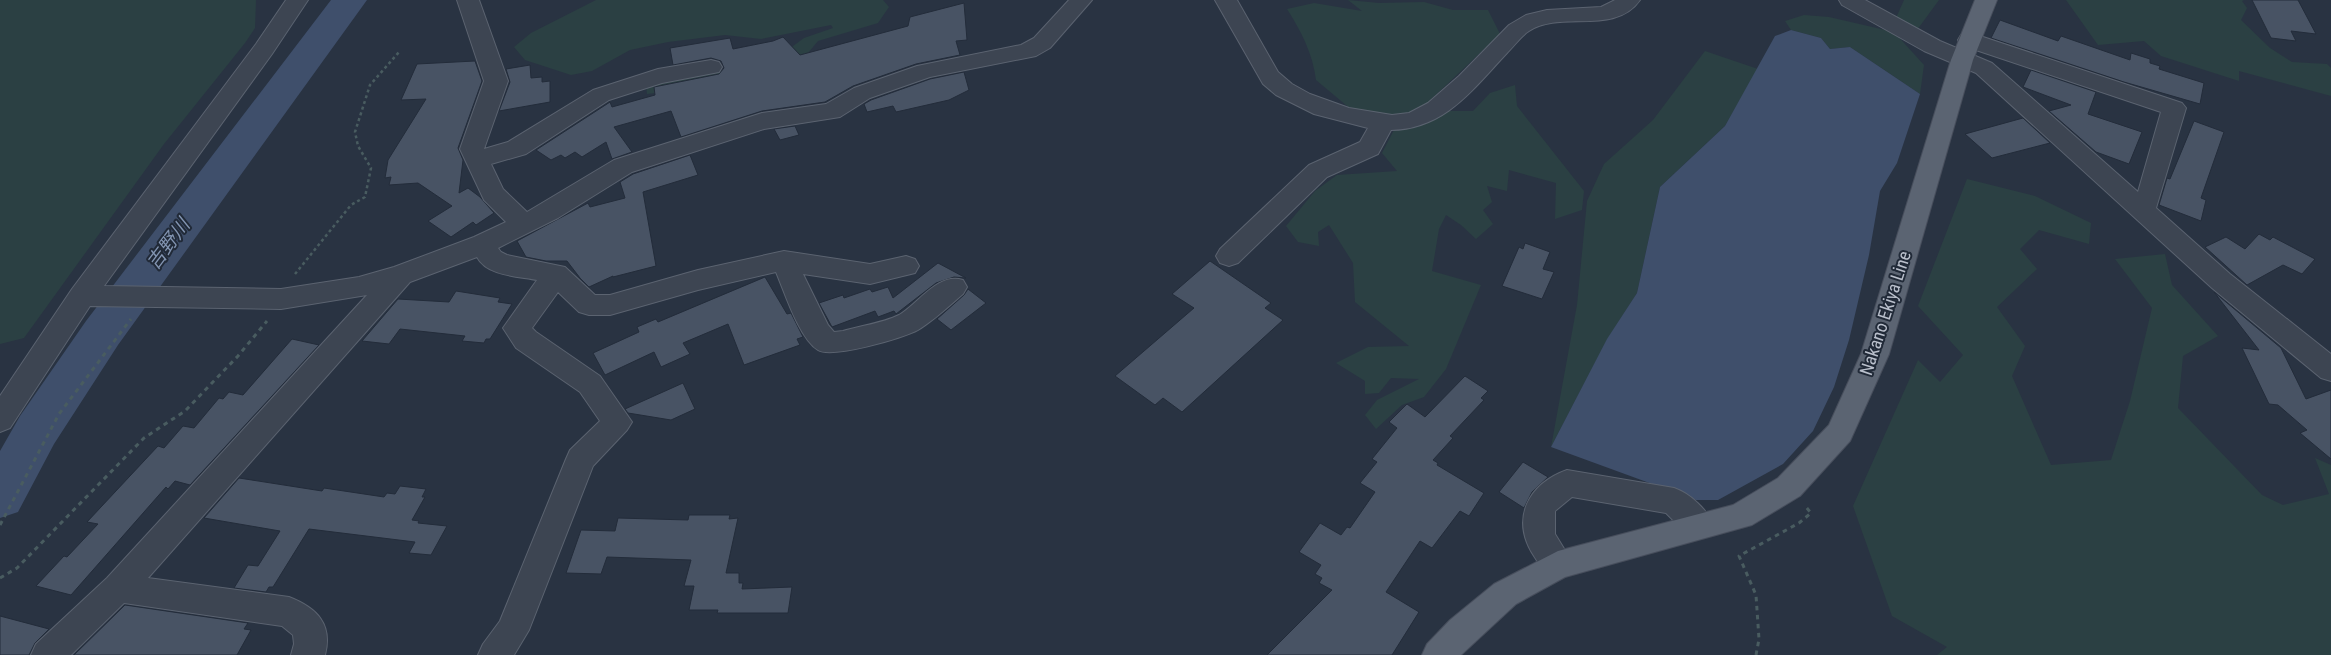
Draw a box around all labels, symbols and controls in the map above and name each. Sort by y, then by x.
water label: 吉野川 [142,213,196,274]
street label: Nakano Ekiya Line [1855,248,1915,378]

